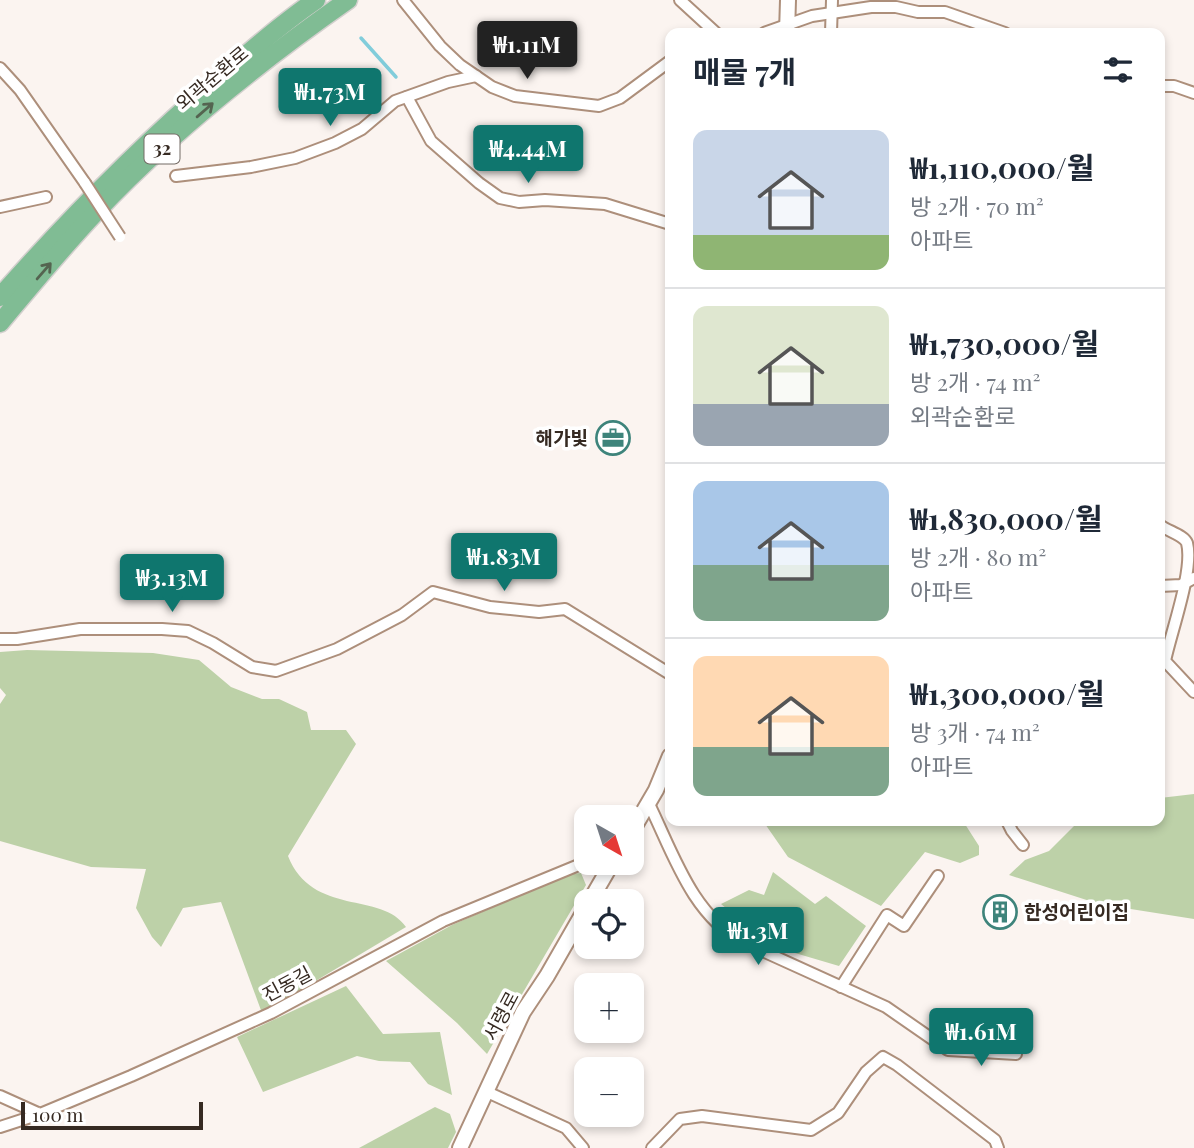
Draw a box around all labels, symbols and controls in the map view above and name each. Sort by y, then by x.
pin: ₩1.11M [470,22,584,81]
text: ₩1.11M [493,28,561,59]
street label: 외곽순환로 [170,39,253,115]
text: 매물 7개 [693,51,796,91]
icon: filters [1099,51,1137,89]
pin: ₩1.73M [273,68,387,128]
text: ₩1.73M [294,75,366,106]
one-way arrow [196,102,214,118]
pin: ₩4.44M [471,125,585,185]
text: ₩4.44M [489,132,567,163]
road number: 32 [144,134,180,164]
text: ₩1,110,000/월 [910,147,1094,187]
icon: home [749,158,833,242]
text: 방 2개 · 70 m² [910,190,1044,221]
text: 아파트 [910,224,973,255]
one-way arrow [36,262,52,280]
text: ₩1,730,000/월 [910,323,1099,363]
icon: home [749,334,833,418]
text: 방 2개 · 74 m² [910,366,1040,397]
text: 외곽순환로 [910,400,1016,431]
office icon: 해가빛 [594,419,632,457]
place label: 해가빛 [536,424,588,450]
text: ₩1,830,000/월 [910,498,1103,538]
icon: home [749,509,833,593]
pin: ₩1.83M [447,534,561,593]
text: ₩1.83M [467,540,541,571]
text: 방 2개 · 80 m² [910,541,1046,572]
pin: ₩3.13M [115,554,229,614]
text: ₩3.13M [136,561,208,592]
text: 아파트 [910,575,973,606]
text: ₩1,300,000/월 [910,673,1105,713]
icon: home [749,684,833,768]
text: 방 3개 · 74 m² [910,716,1040,747]
text: 아파트 [910,750,973,781]
north arrow [574,805,644,875]
map controls [574,805,644,1127]
button: locate [574,889,644,959]
building icon: 한성어린이집 [981,893,1019,931]
place label: 한성어린이집 [1024,898,1129,924]
pin: ₩1.3M [709,908,807,967]
text: ₩1.3M [728,914,788,945]
street label: 진동길 [257,959,316,1007]
button: + [574,973,644,1043]
street label: 서령로 [476,986,524,1045]
pin: ₩1.61M [924,1009,1038,1068]
text: ₩1.61M [945,1015,1017,1046]
button: − [574,1057,644,1127]
scale bar [21,1099,203,1131]
text: 100 m [32,1101,83,1127]

